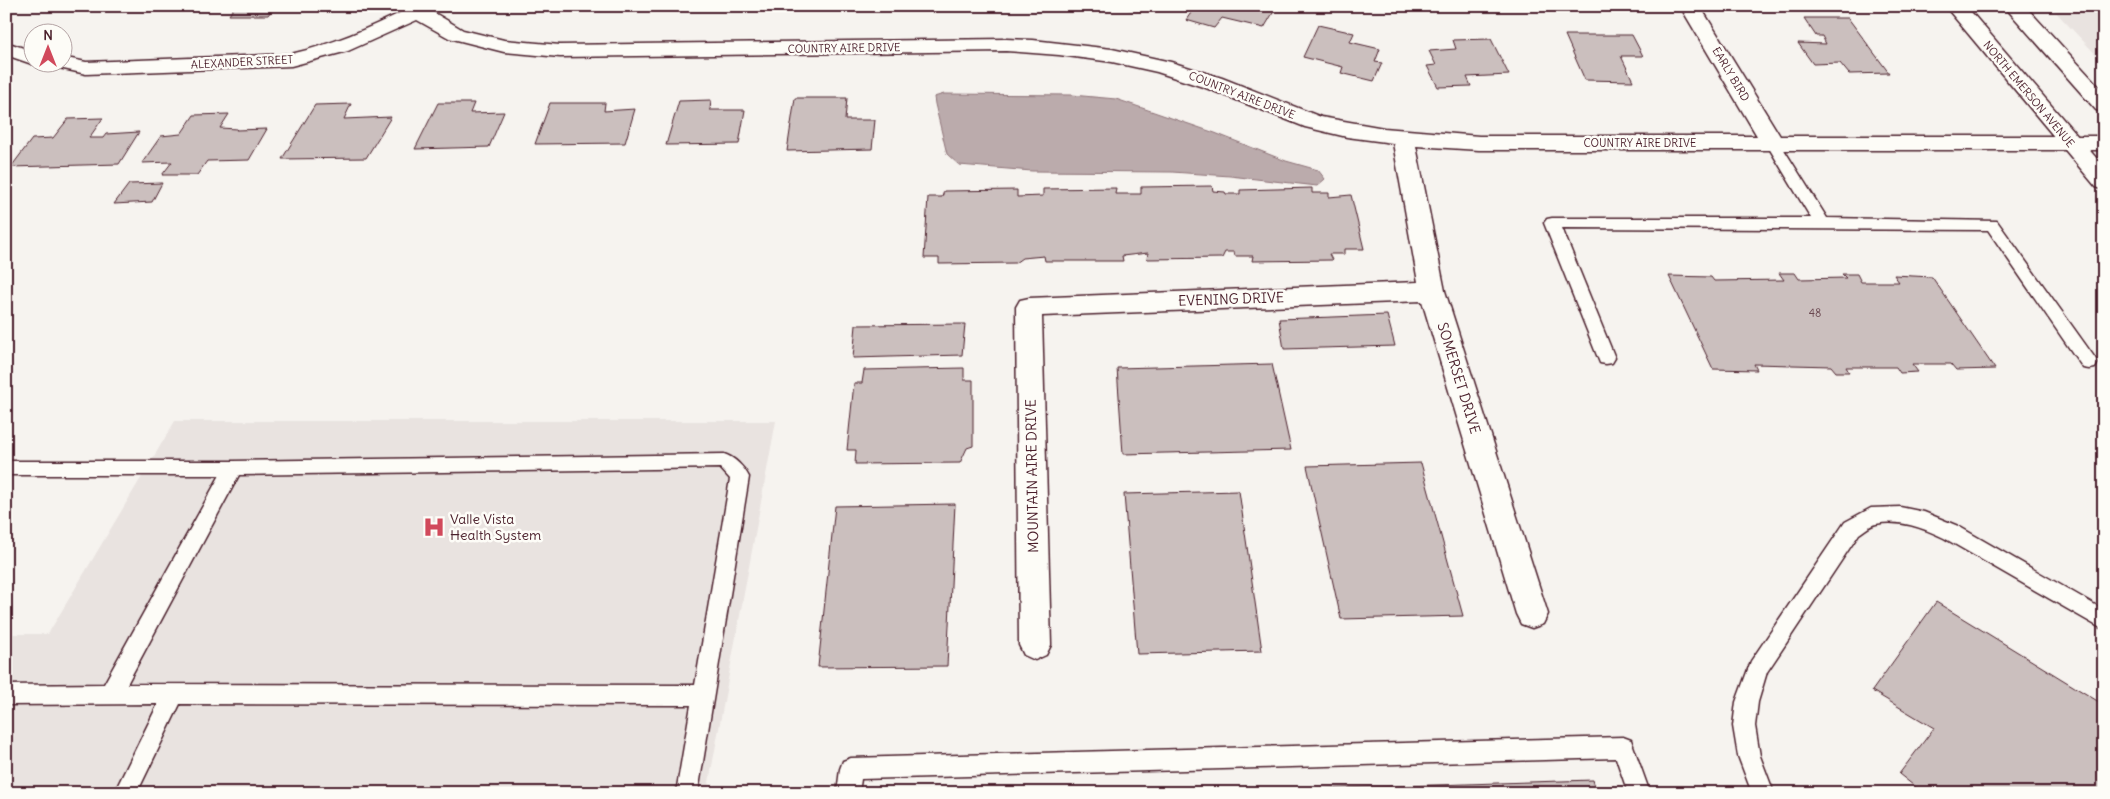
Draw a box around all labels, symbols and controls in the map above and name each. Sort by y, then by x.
north arrow [22,22,72,72]
text: N [43,26,53,44]
street label: NORTH EMERSON AVENUE [1980,38,2078,150]
street label: COUNTRY AIRE DRIVE [787,40,901,56]
street label: EARLY BIRD [1709,44,1753,104]
street label: ALEXANDER STREET [190,52,294,72]
street label: COUNTRY AIRE DRIVE [1187,68,1297,122]
street label: COUNTRY AIRE DRIVE [1584,136,1696,150]
street label: EVENING DRIVE [1178,288,1284,310]
house number: 48 [1809,306,1821,320]
street label: SOMERSET DRIVE [1433,320,1485,436]
street label: MOUNTAIN AIRE DRIVE [1022,399,1042,553]
place label: Valle Vista Health System [450,510,541,544]
hospital icon: Valle Vista Health System [421,514,447,540]

